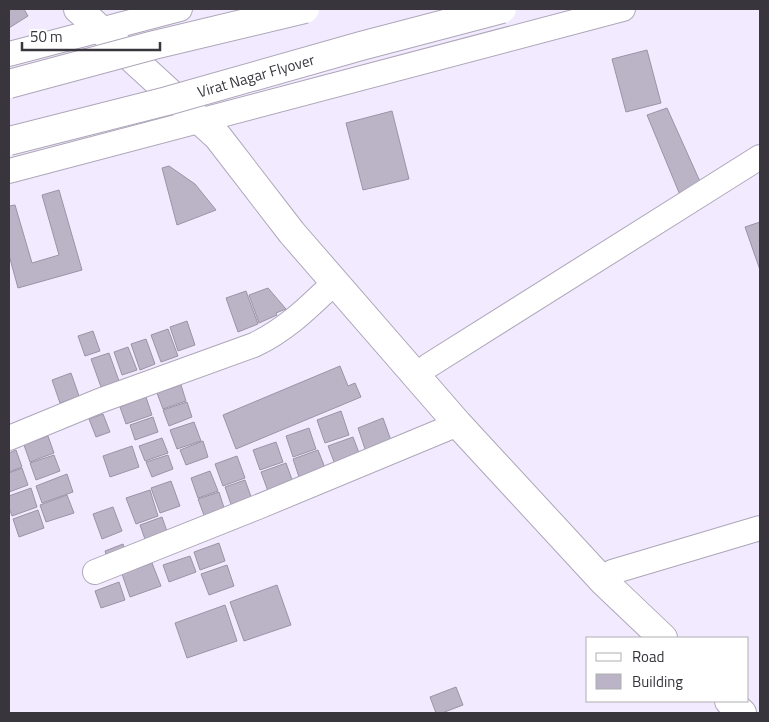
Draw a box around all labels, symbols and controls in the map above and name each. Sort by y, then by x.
scale bar [22,20,160,52]
text: 50 m [30,25,63,48]
street label: Virat Nagar Flyover [195,48,317,103]
legend [586,637,749,702]
text: Road [632,645,664,668]
text: Building [632,670,683,693]

